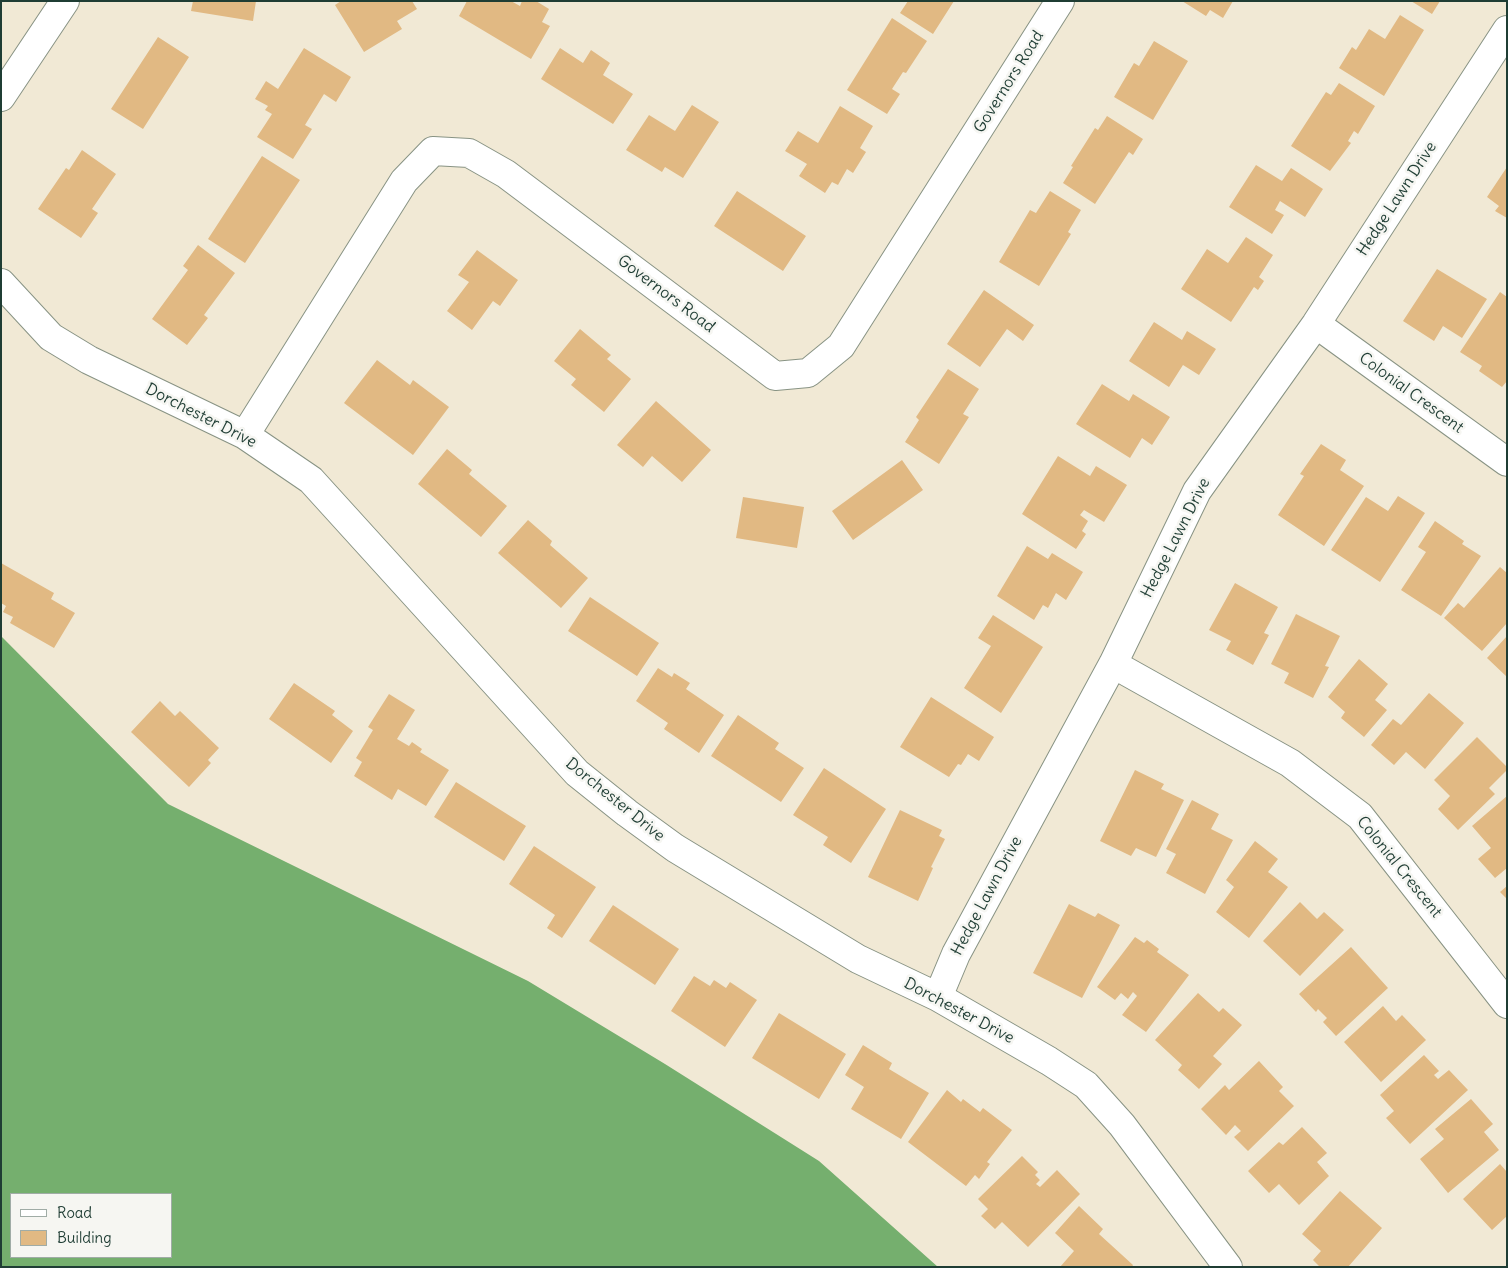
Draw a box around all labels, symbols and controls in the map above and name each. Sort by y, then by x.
street label: Governors Road [970,27,1048,137]
street label: Hedge Lawn Drive [1353,138,1441,260]
street label: Governors Road [614,251,718,337]
street label: Colonial Crescent [1355,349,1467,437]
street label: Dorchester Drive [142,380,260,452]
street label: Hedge Lawn Drive [1137,475,1215,601]
street label: Dorchester Drive [562,754,668,846]
street label: Colonial Crescent [1352,813,1446,921]
street label: Hedge Lawn Drive [948,833,1026,959]
street label: Dorchester Drive [901,974,1017,1048]
legend [10,1193,172,1258]
text: Road [57,1203,92,1222]
text: Building [57,1228,112,1247]

